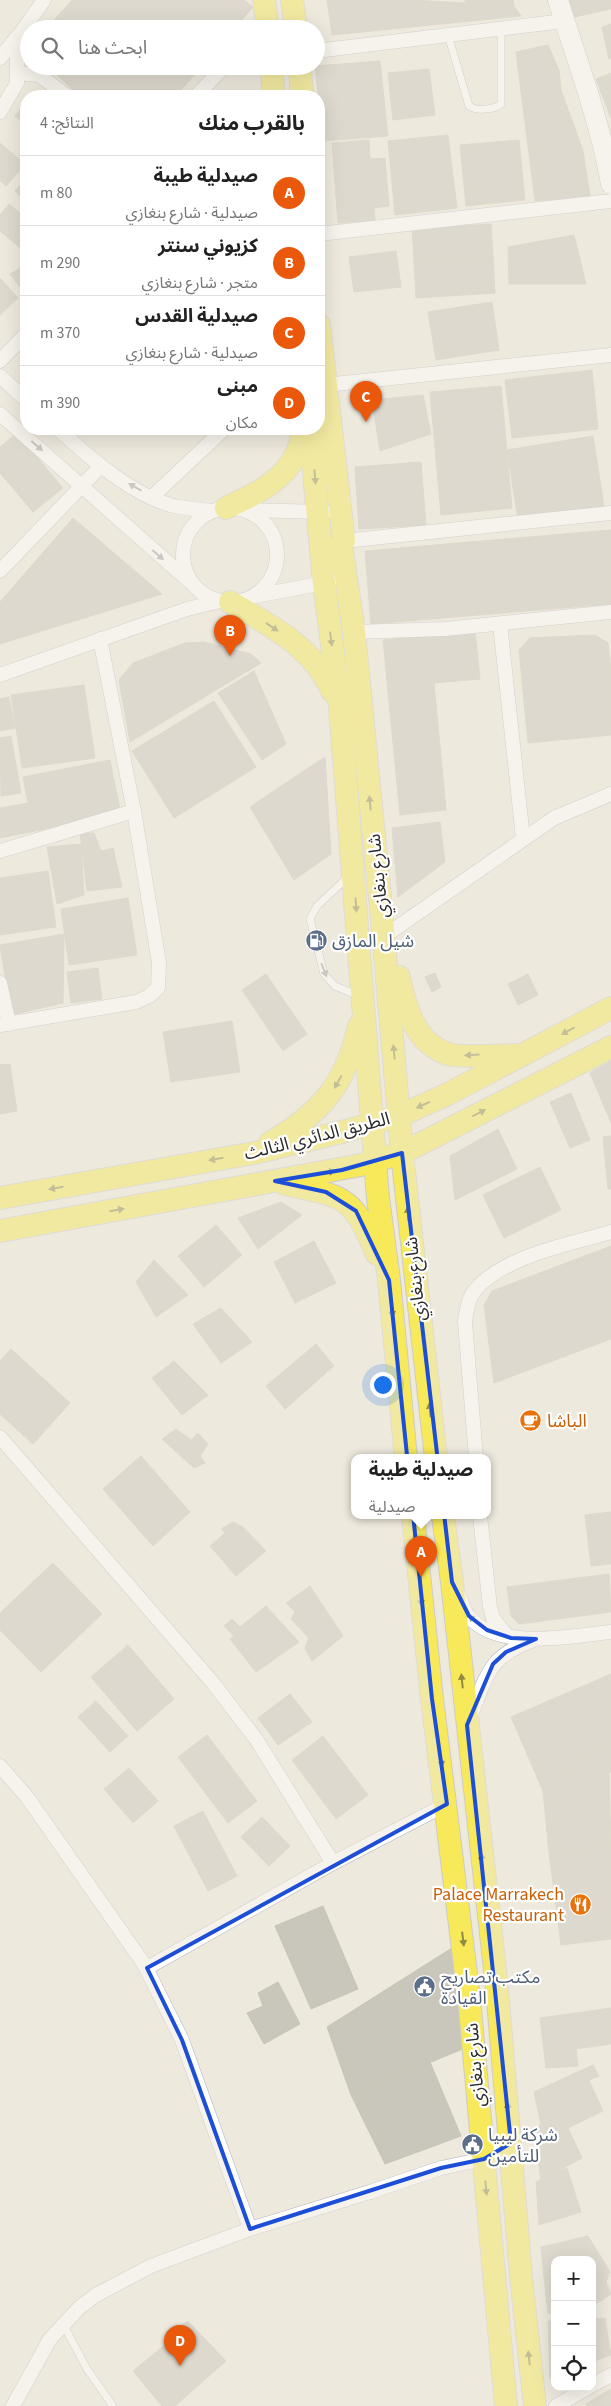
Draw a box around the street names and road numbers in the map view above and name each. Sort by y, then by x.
street label: شارع بنغازي [362,832,396,919]
street label: الطريق الدائري الثالث [242,1106,393,1167]
street label: شارع بنغازي [399,1235,433,1322]
street label: شارع بنغازي [459,2022,493,2108]

